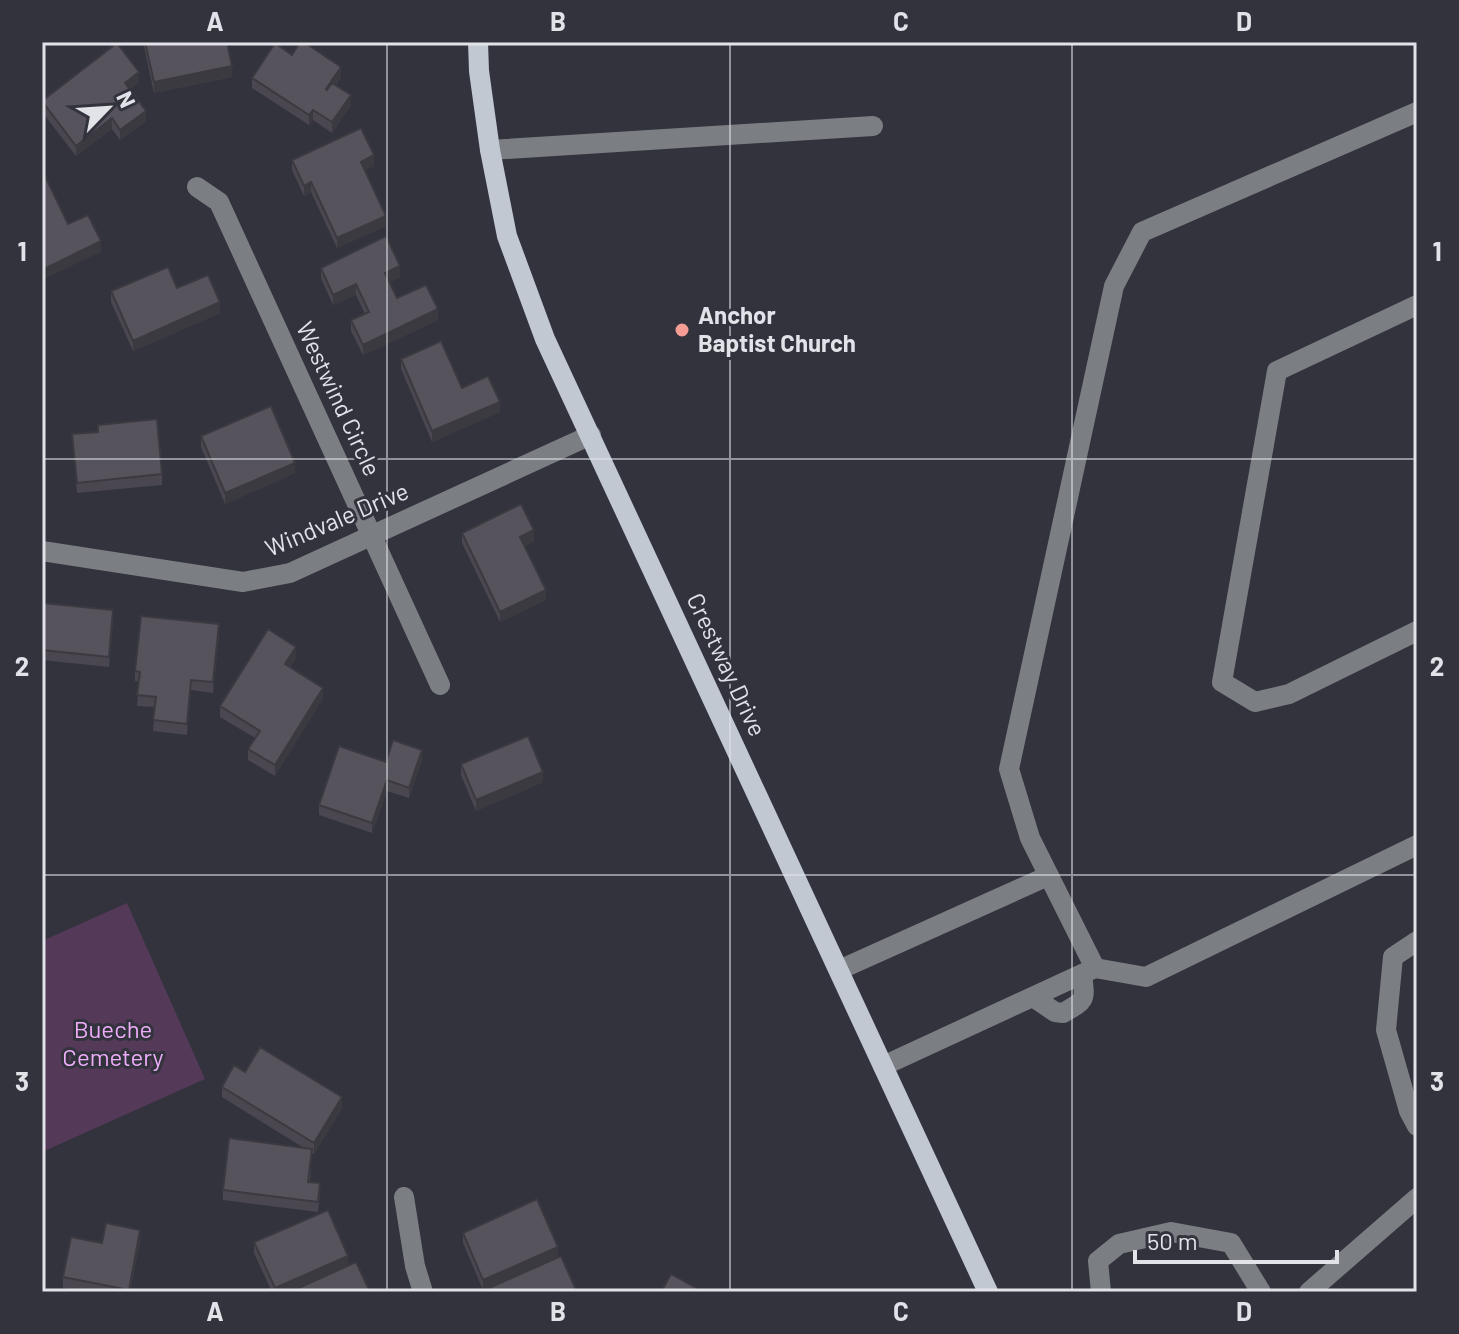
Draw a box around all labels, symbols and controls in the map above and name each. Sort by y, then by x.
text: A [206,5,224,36]
text: B [550,5,566,36]
text: C [893,5,909,36]
text: D [1236,5,1252,36]
north arrow [68,68,148,148]
text: N [112,87,142,111]
text: 1 [17,235,27,266]
text: 1 [1432,235,1442,266]
place label: Anchor Baptist Church [698,300,856,357]
street label: Westwind Circle [291,317,388,480]
marker: Anchor Baptist Church [673,321,691,339]
street label: Windvale Drive [260,475,413,562]
street label: Crestway Drive [682,588,773,741]
text: 2 [15,650,29,681]
text: 2 [1430,650,1444,681]
park label: Bueche Cemetery [62,1014,164,1071]
text: 3 [15,1065,29,1096]
text: 3 [1430,1065,1444,1096]
scale bar [1135,1214,1337,1264]
text: 50 m [1147,1226,1198,1255]
text: A [206,1295,224,1326]
text: B [550,1295,566,1326]
text: C [893,1295,909,1326]
text: D [1236,1295,1252,1326]

